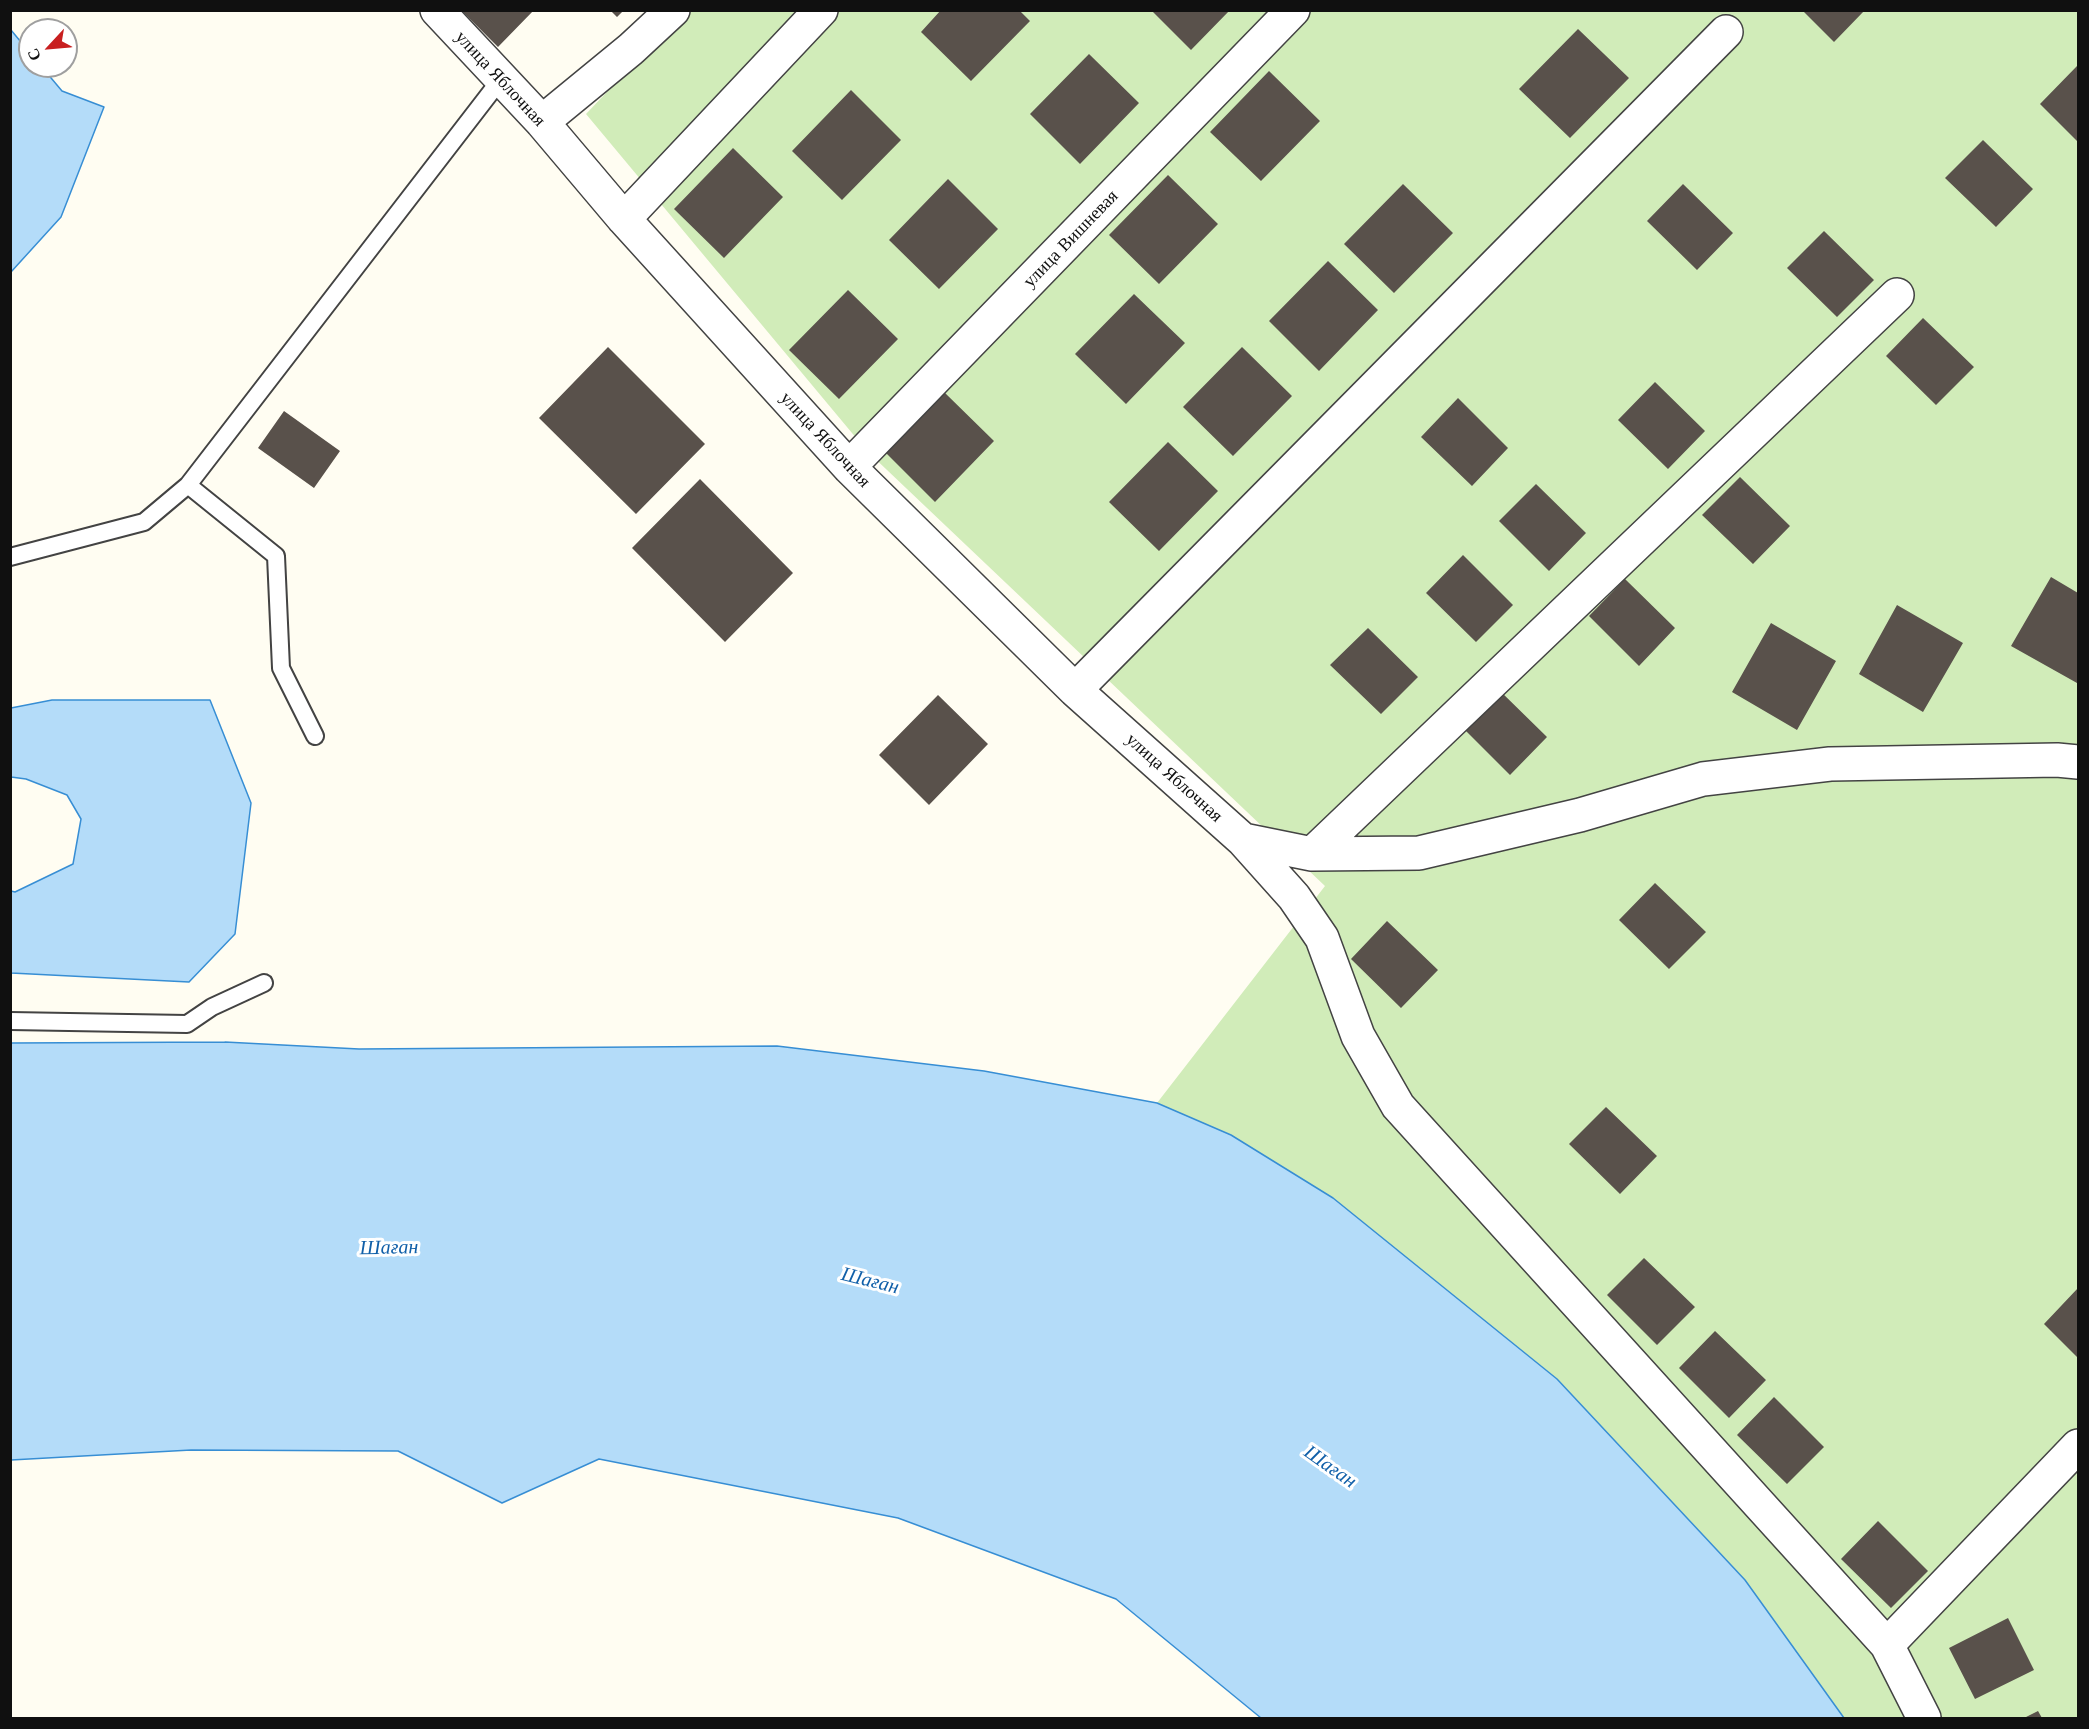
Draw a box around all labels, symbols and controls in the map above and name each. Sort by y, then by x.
north arrow [18,18,78,78]
street label: улица Яблочная [450,27,550,131]
text: С [22,45,45,65]
street label: улица Вишневая [1019,186,1123,292]
street label: улица Яблочная [775,388,875,492]
street label: улица Яблочная [1121,729,1227,827]
water label: Шаған [360,1235,418,1261]
water label: Шаған [839,1262,901,1300]
water label: Шаған [1299,1440,1361,1494]

